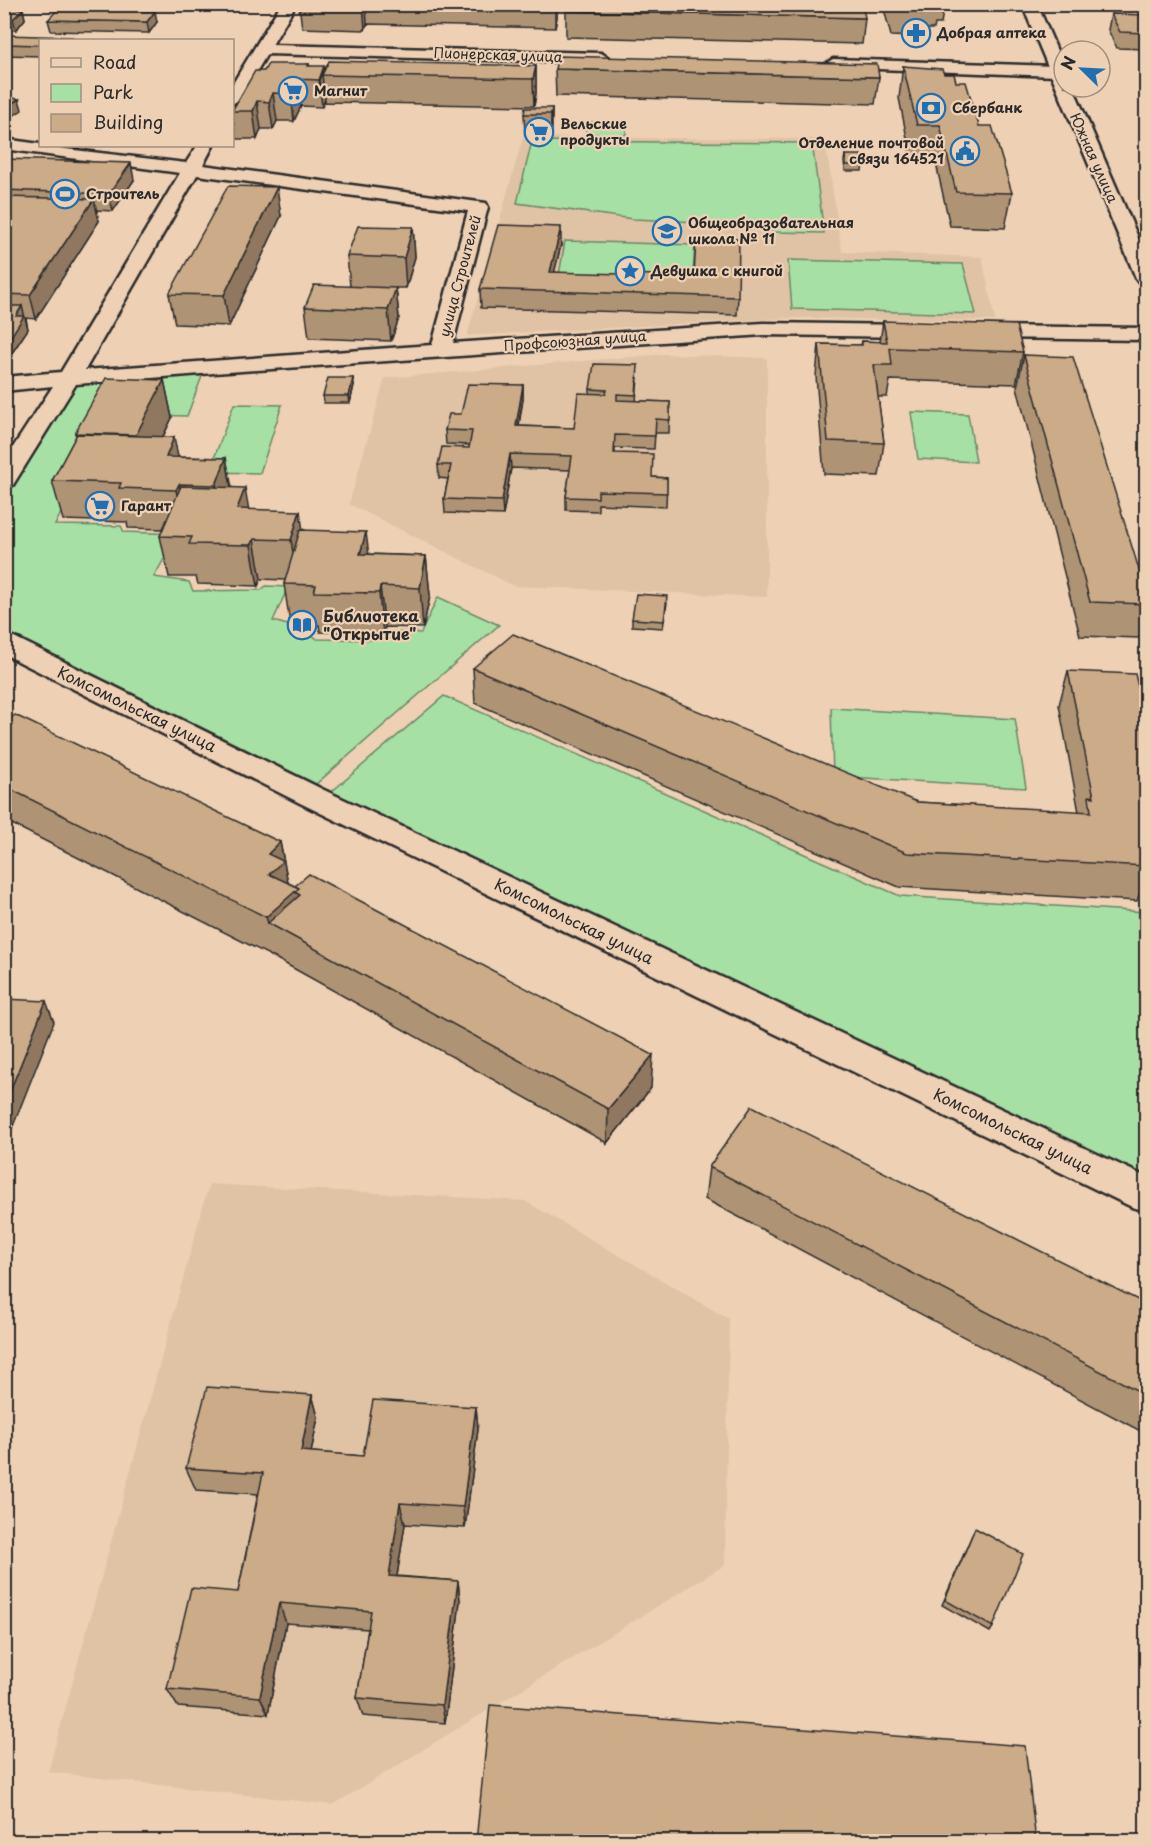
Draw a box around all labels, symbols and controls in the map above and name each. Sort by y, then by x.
pharmacy icon: Добрая аптека [900,17,932,49]
place label: Добрая аптека [936,22,1047,43]
legend [39,39,234,147]
north arrow [1052,39,1112,99]
street label: Пионерская улица [433,42,563,67]
text: Road [93,48,137,75]
text: N [1054,52,1081,73]
supermarket icon: Магнит [277,75,309,107]
text: Park [93,78,133,105]
place label: Магнит [314,80,368,101]
bank icon: Сбербанк [915,92,947,124]
place label: Сбербанк [952,97,1022,118]
text: Building [93,108,163,135]
street label: Южная улица [1065,110,1124,206]
place label: Вельские продукты [560,113,629,150]
supermarket icon: Вельские продукты [523,116,555,148]
place label: Отделение почтовой связи 164521 [798,132,944,169]
public building icon: Отделение почтовой связи 164521 [949,135,981,167]
sports icon: Строитель [49,178,81,210]
place label: Строитель [86,183,160,204]
place label: Общеобразовательная школа № 11 [688,212,854,249]
street label: улица Строителей [433,213,486,339]
school or university icon: Общеобразовательная школа № 11 [651,215,683,247]
place icon: Девушка с книгой [614,255,646,287]
place label: Девушка с книгой [650,260,783,281]
street label: Профсоюзная улица [503,325,647,356]
supermarket icon: Гарант [84,490,116,522]
place label: Гарант [121,495,172,516]
place label: Библиотека "Открытие" [323,603,419,645]
library icon: Библиотека "Открытие" [286,609,318,641]
street label: Комсомольская улица [54,659,221,757]
street label: Комсомольская улица [491,871,658,969]
street label: Комсомольская улица [930,1081,1097,1179]

